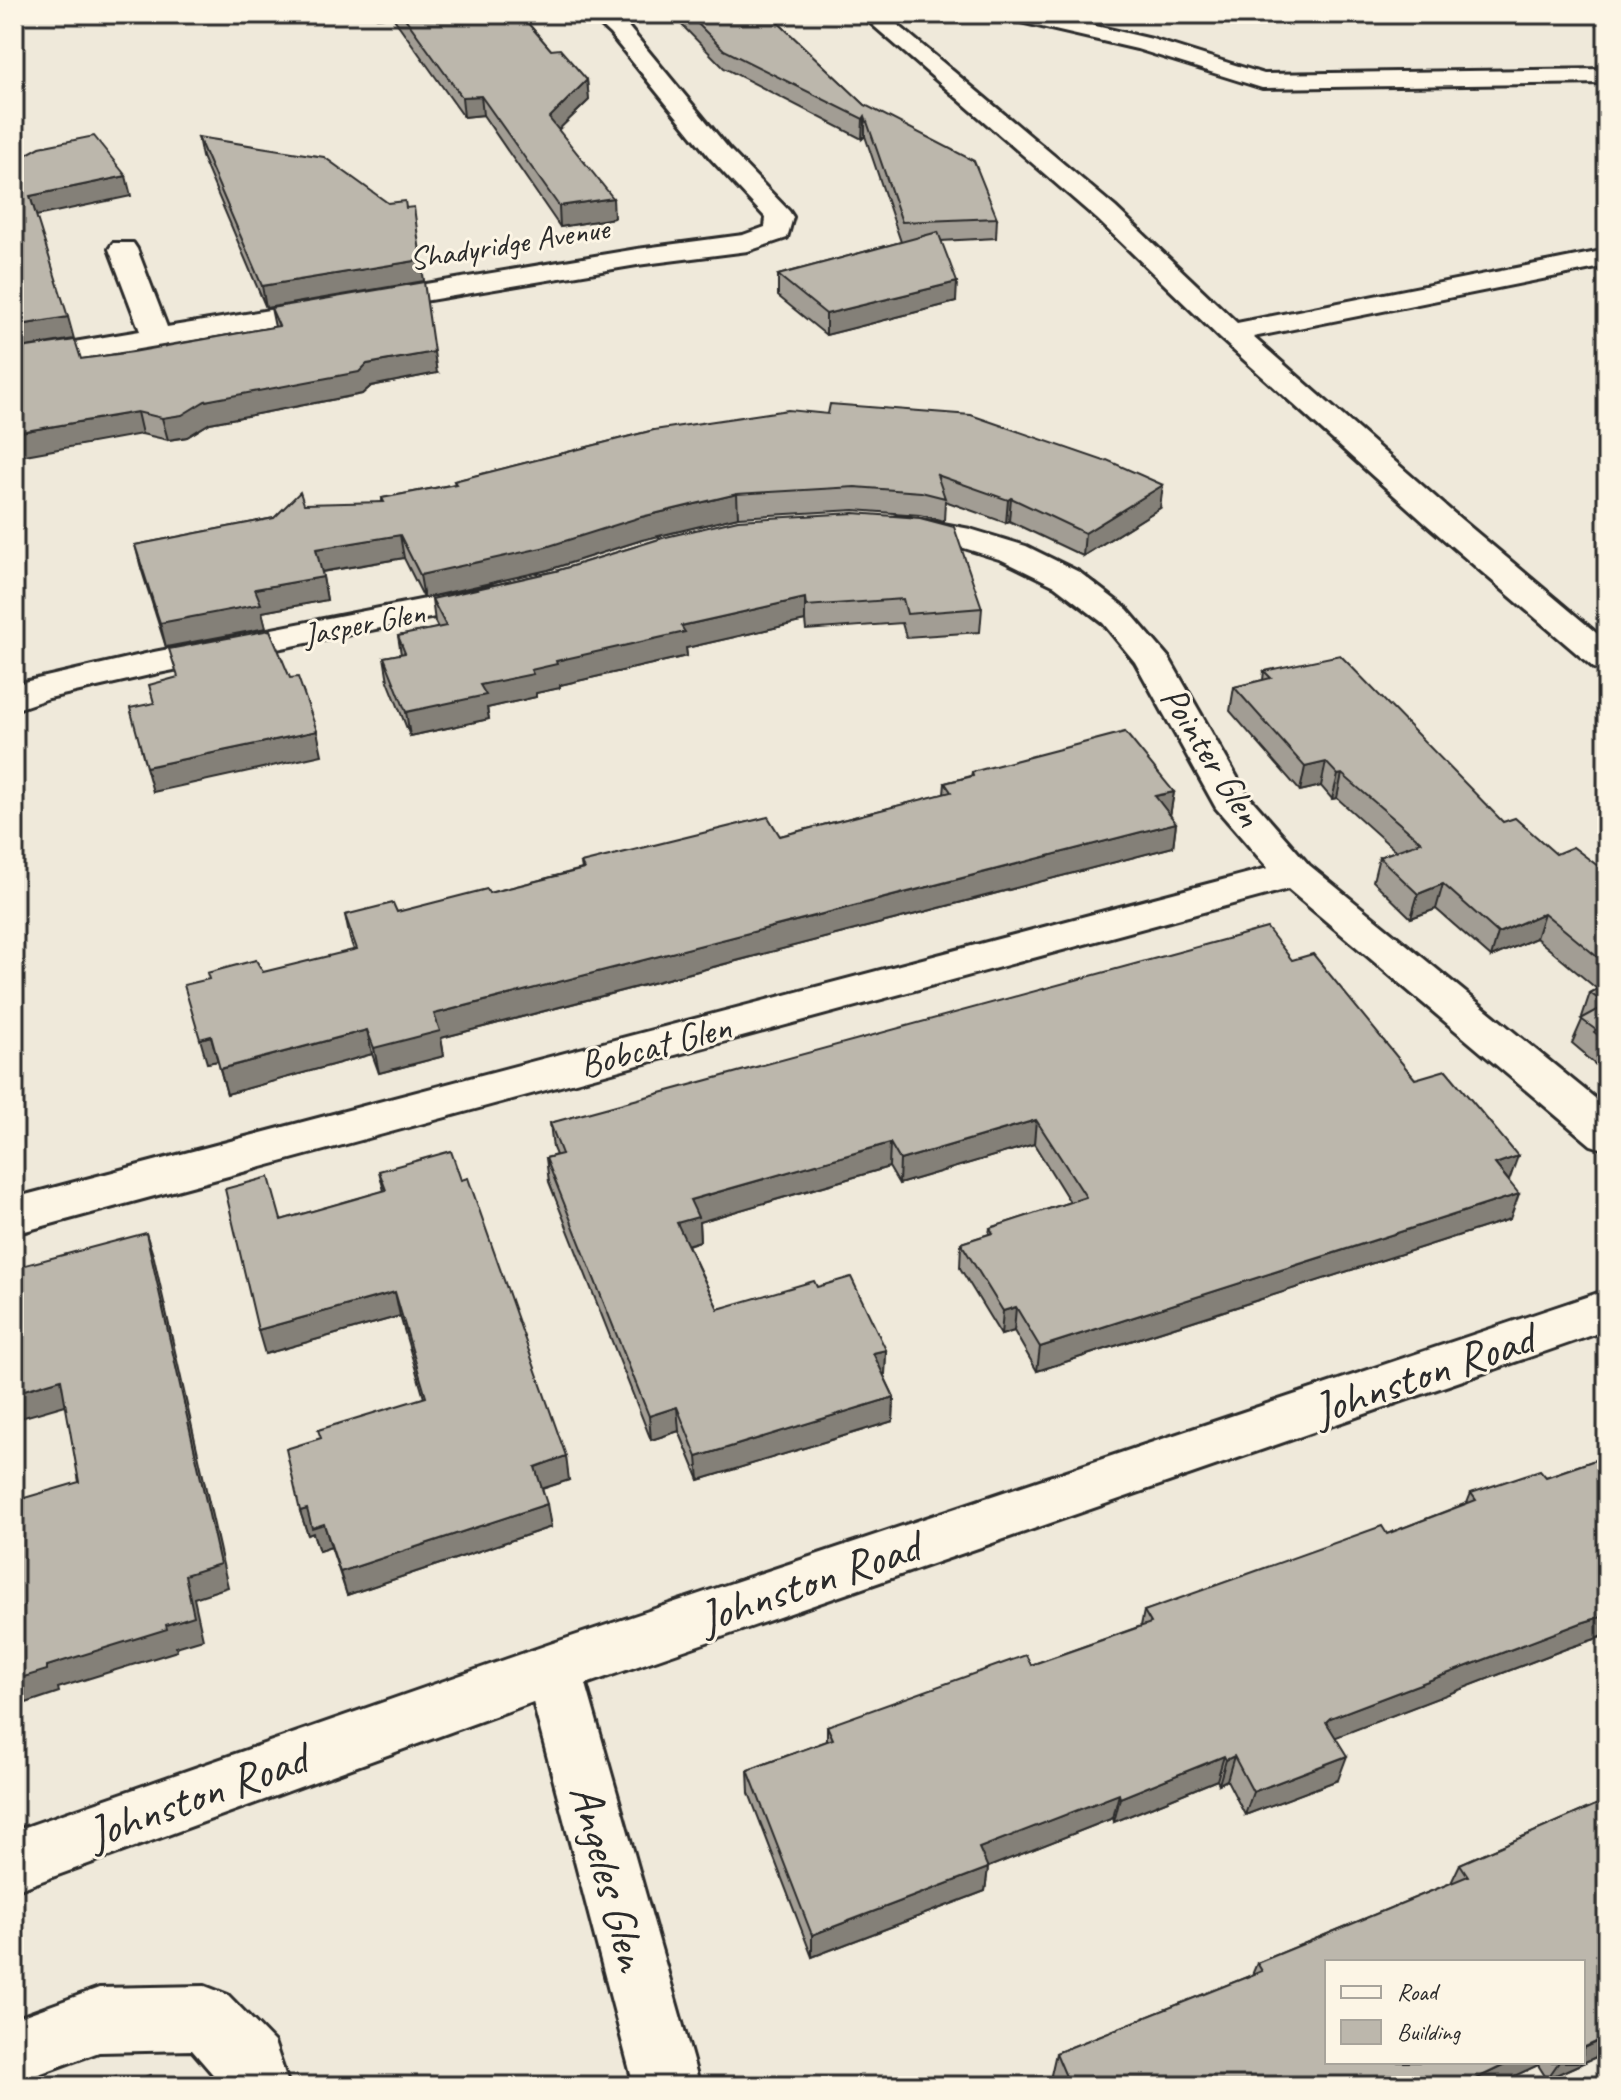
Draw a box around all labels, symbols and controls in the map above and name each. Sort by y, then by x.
street label: Shadyridge Avenue [406,207,614,280]
street label: Jasper Glen [298,592,429,656]
street label: Pointer Glen [1150,677,1273,836]
street label: Bobcat Glen [574,1003,737,1088]
street label: Johnston Road [1303,1307,1547,1439]
street label: Johnston Road [689,1515,933,1647]
street label: Johnston Road [78,1727,321,1863]
street label: Angeles Glen [556,1778,662,1979]
legend [1325,1960,1585,2064]
text: Road [1397,1977,1441,2007]
text: Building [1397,2017,1462,2047]

